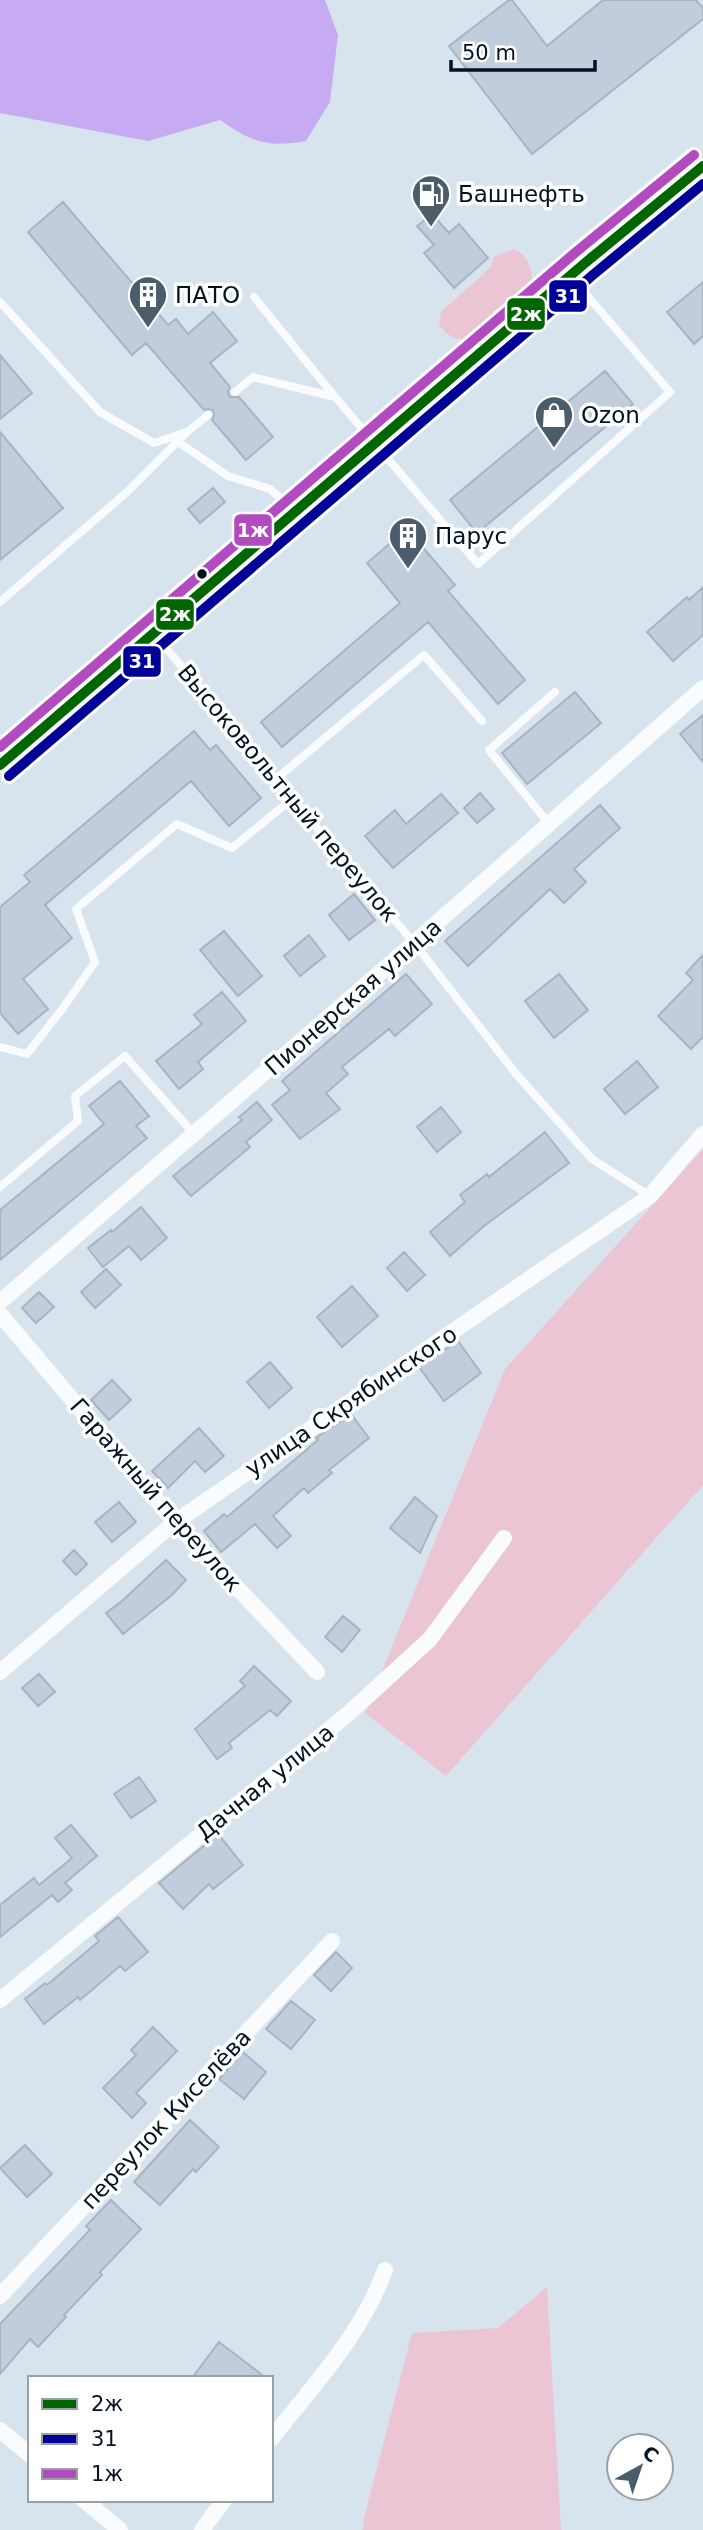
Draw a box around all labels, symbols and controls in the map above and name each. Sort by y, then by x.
scale bar [451,28,594,72]
text: 50 m [462,41,516,65]
fuel station icon: Башнефть [410,173,452,228]
place label: Башнефть [458,181,585,207]
building icon: ПАТО [127,274,169,329]
line badge: 31 [548,279,588,313]
place label: ПАТО [175,282,240,308]
text: 31 [555,285,581,307]
line badge: 2ж [506,297,546,331]
text: 2ж [510,303,542,325]
shop icon: Ozon [533,394,575,449]
place label: Ozon [581,402,640,428]
line badge: 1ж [233,513,273,547]
building icon: Парус [387,515,429,570]
text: 1ж [237,519,269,541]
place label: Парус [435,523,507,549]
unlabelled marker [195,567,209,581]
line badge: 2ж [155,598,195,631]
text: 2ж [159,603,191,625]
line badge: 31 [122,645,162,678]
text: 31 [129,650,155,672]
street label: Высоковольтный переулок [173,659,403,927]
street label: Пионерская улица [260,913,446,1081]
street label: улица Скрябинского [240,1320,462,1482]
street label: Гаражный переулок [65,1393,247,1597]
street label: Дачная улица [191,1719,339,1845]
street label: переулок Киселёва [76,2024,256,2214]
legend [28,2376,273,2502]
text: 2ж [91,2392,123,2416]
text: 31 [91,2427,118,2451]
north arrow [605,2432,675,2502]
text: С [639,2441,663,2467]
text: 1ж [91,2462,123,2486]

